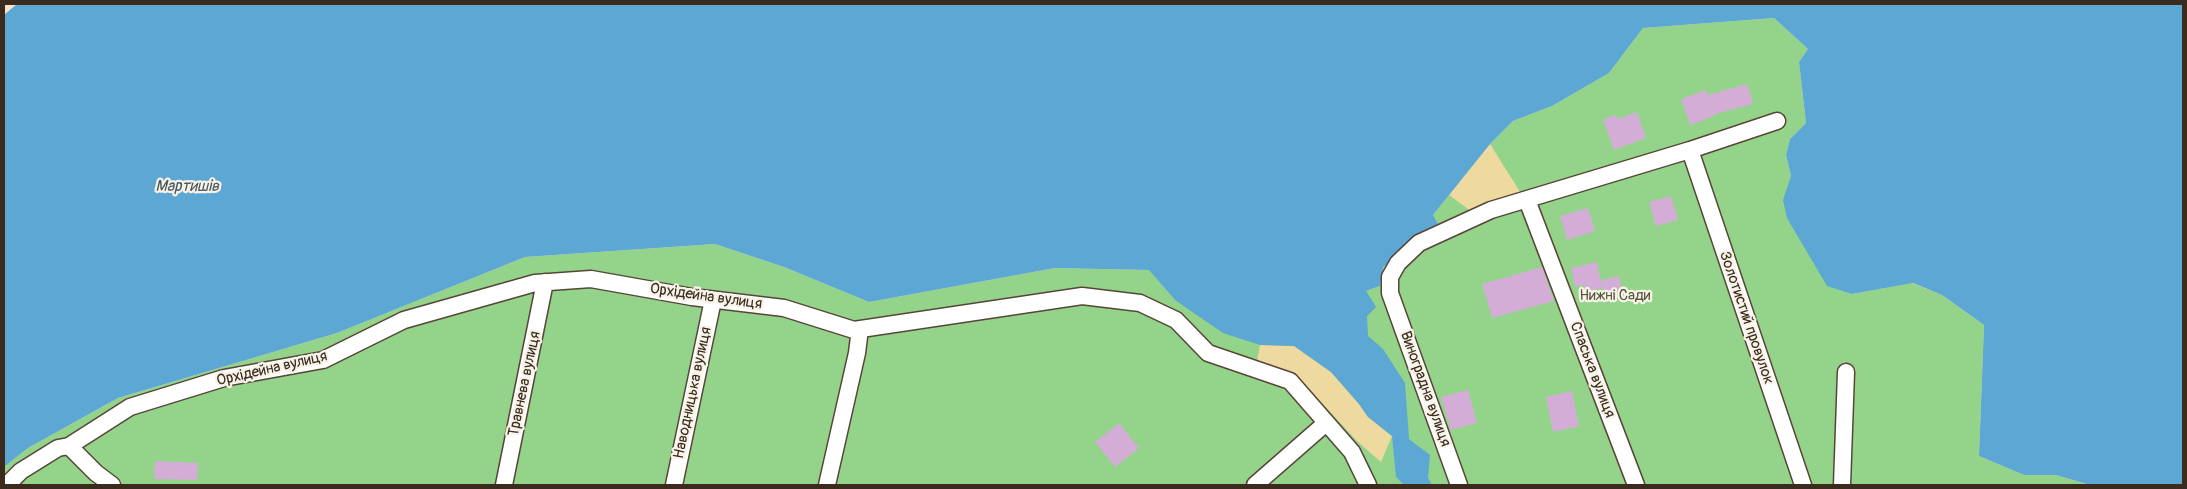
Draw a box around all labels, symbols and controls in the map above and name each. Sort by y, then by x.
water label: Мартишів [155,177,219,197]
street label: Золотистий провулок [1715,249,1777,387]
street label: Орхідейна вулиця [649,280,763,314]
park label: Нижні Сади [1579,287,1651,305]
street label: Спаська вулиця [1565,320,1619,420]
street label: Наводницька вулиця [670,326,716,460]
street label: Виноградна вулиця [1396,329,1454,449]
street label: Травнева вулиця [505,330,545,438]
street label: Орхідейна вулиця [215,348,329,390]

